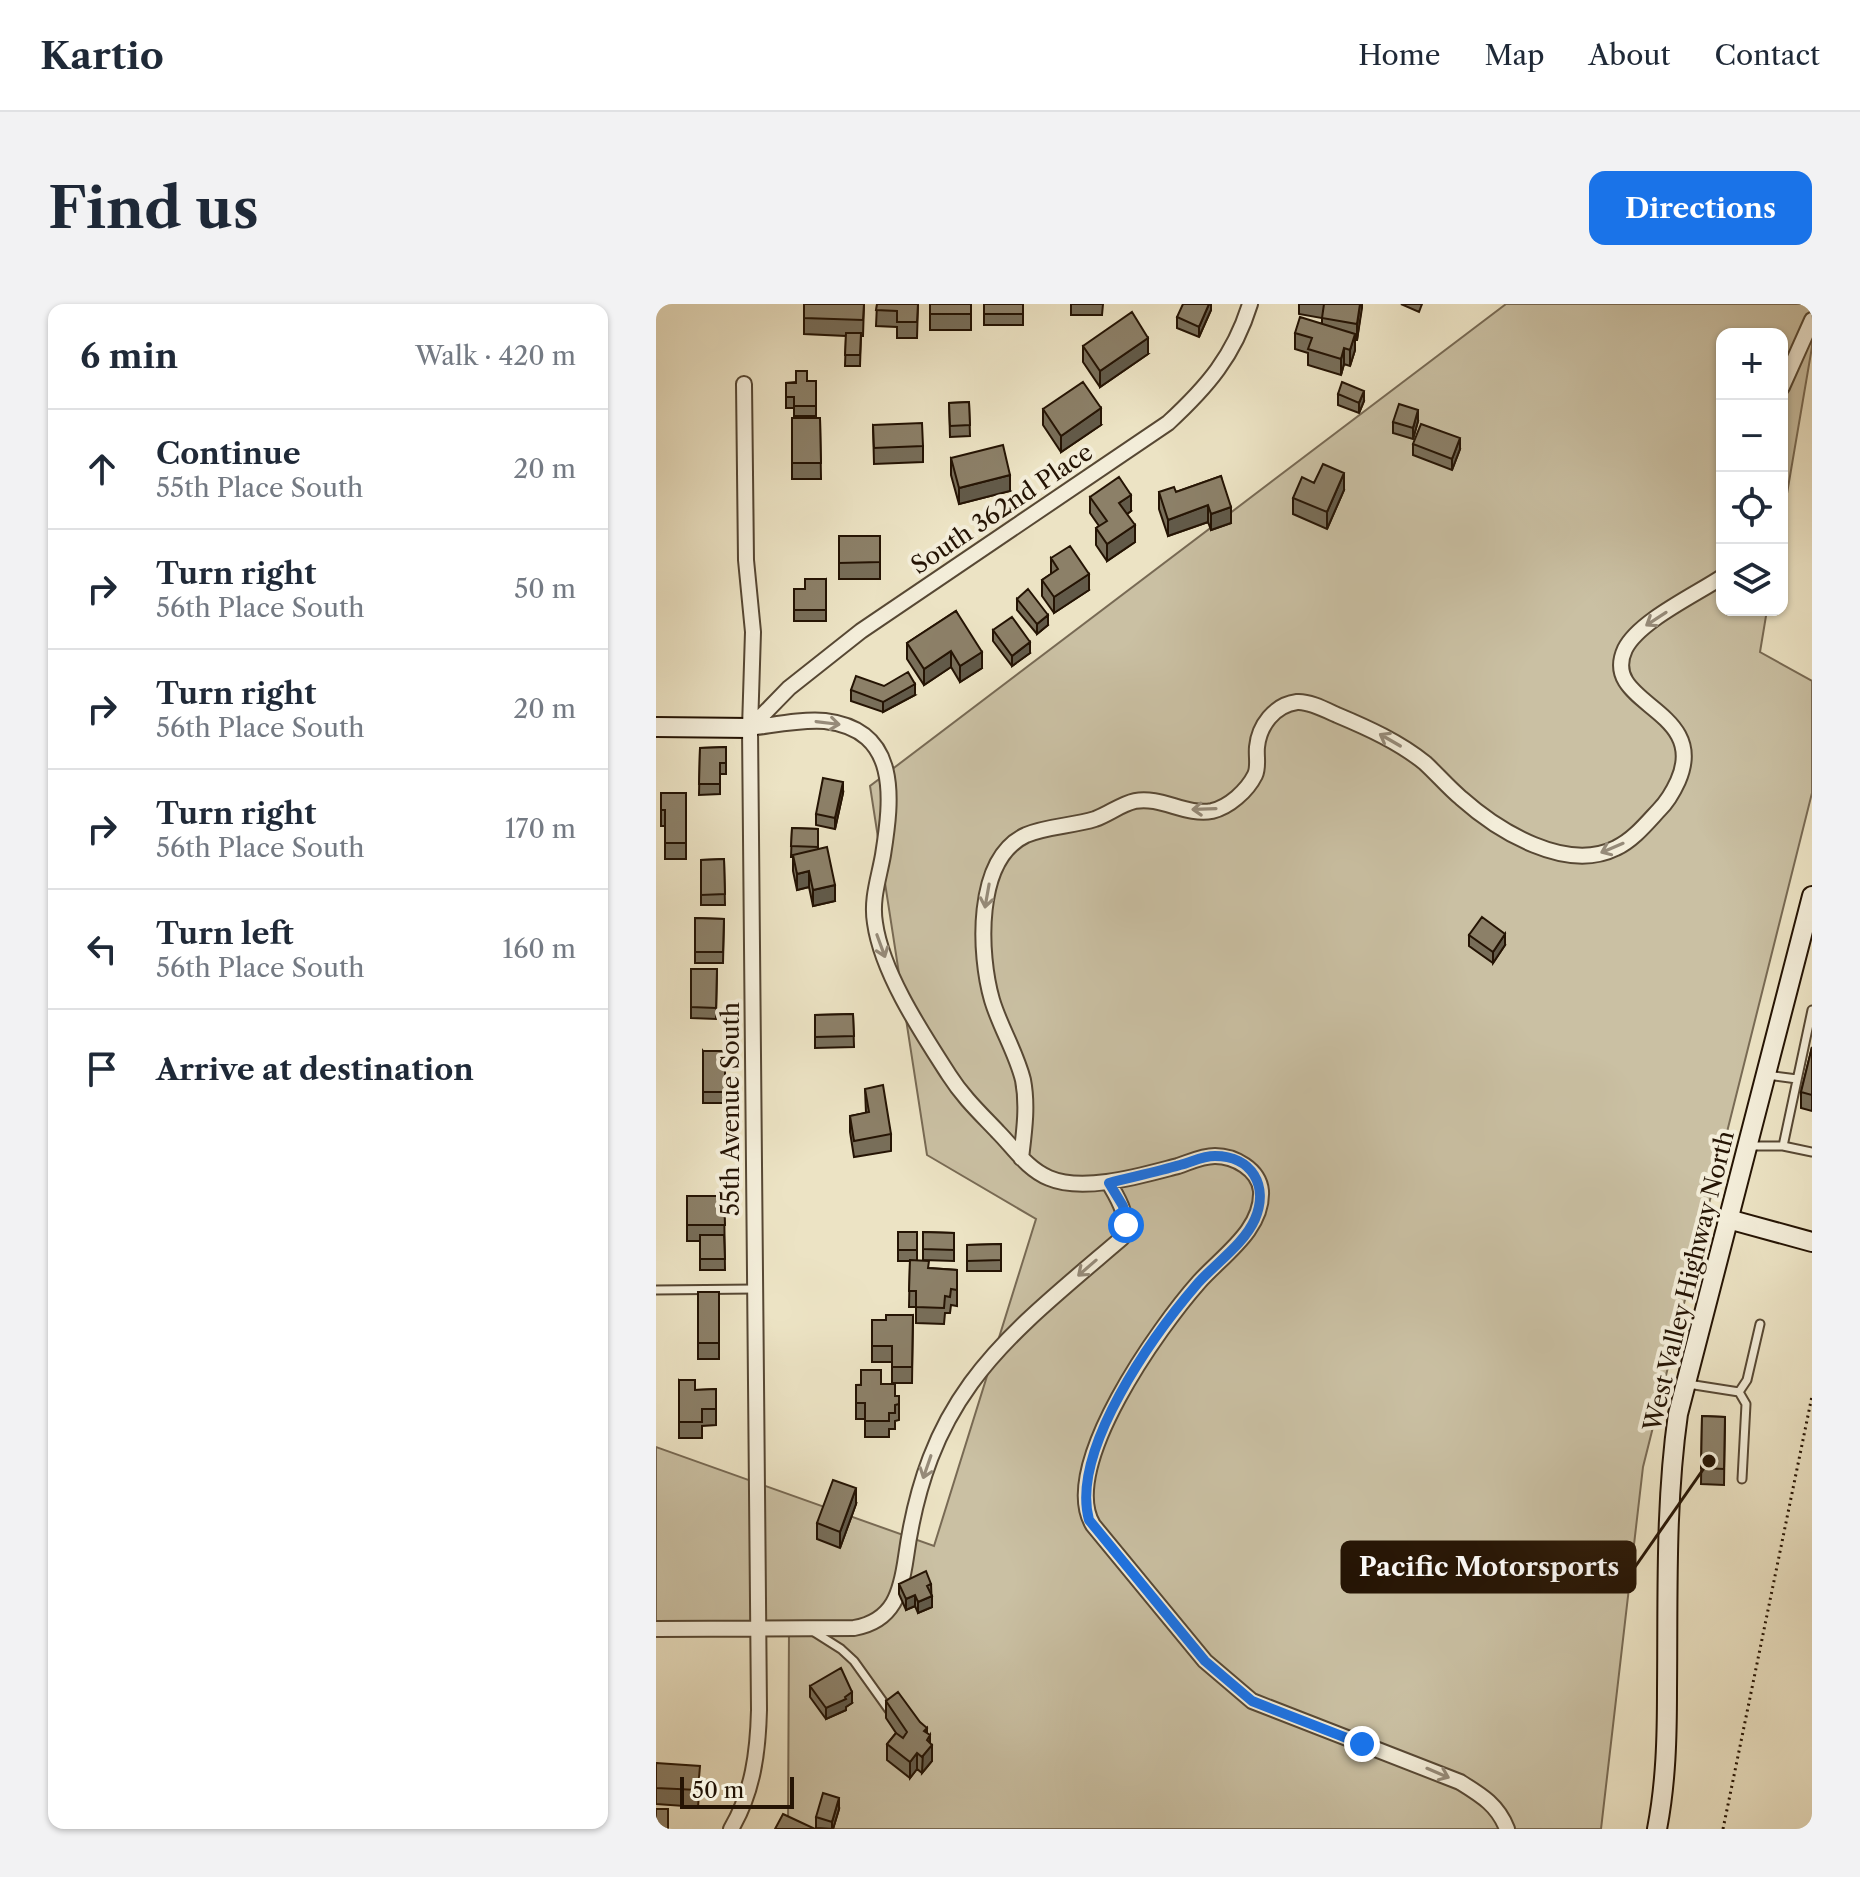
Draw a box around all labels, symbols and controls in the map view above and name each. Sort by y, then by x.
text: Kartio [40,32,164,79]
text: Home [1358,38,1440,72]
text: Map [1484,38,1544,72]
text: About [1588,38,1670,72]
text: Contact [1714,38,1820,72]
button: Directions [1589,171,1812,245]
text: Find us [48,174,259,243]
map controls [1716,328,1788,616]
button: + [1716,328,1788,400]
text: 6 min [80,335,178,377]
text: Walk · 420 m [415,340,576,372]
button: − [1716,400,1788,472]
text: Continue [156,435,301,472]
street label: South 362nd Place [906,437,1098,580]
icon: ahead [80,447,124,491]
text: 20 m [513,453,576,485]
text: 55th Place South [156,472,363,504]
button: locate [1716,472,1788,544]
button: layers [1716,544,1788,616]
text: Turn right [156,555,316,592]
icon: right [80,567,124,611]
text: 50 m [514,573,576,605]
text: 56th Place South [156,592,364,624]
one-way arrow [1645,612,1668,628]
text: Turn right [156,675,316,712]
icon: right [80,687,124,731]
text: 20 m [513,693,576,725]
text: 56th Place South [156,712,364,744]
one-way arrow [814,715,840,730]
one-way arrow [1379,732,1402,748]
text: Turn right [156,795,316,832]
one-way arrow [1191,801,1218,816]
icon: right [80,807,124,851]
text: 170 m [505,813,576,845]
text: 56th Place South [156,832,364,864]
one-way arrow [1600,842,1624,857]
one-way arrow [979,883,994,908]
text: Turn left [156,915,293,952]
icon: left [80,927,124,971]
text: 160 m [502,933,576,965]
one-way arrow [875,933,889,958]
text: 56th Place South [156,952,364,984]
street label: 55th Avenue South [716,1002,745,1216]
icon: arrive [80,1047,124,1091]
text: Arrive at destination [156,1051,474,1088]
street label: West Valley Highway North [1637,1128,1740,1435]
route start [1108,1207,1144,1243]
one-way arrow [1077,1259,1098,1277]
one-way arrow [919,1455,933,1479]
callout: Pacific Motorsports [1342,1542,1635,1592]
text: Pacific Motorsports [1359,1551,1619,1583]
route end [1344,1726,1380,1762]
one-way arrow [1425,1766,1450,1781]
scale bar [680,1773,794,1809]
text: 50 m [692,1777,744,1804]

